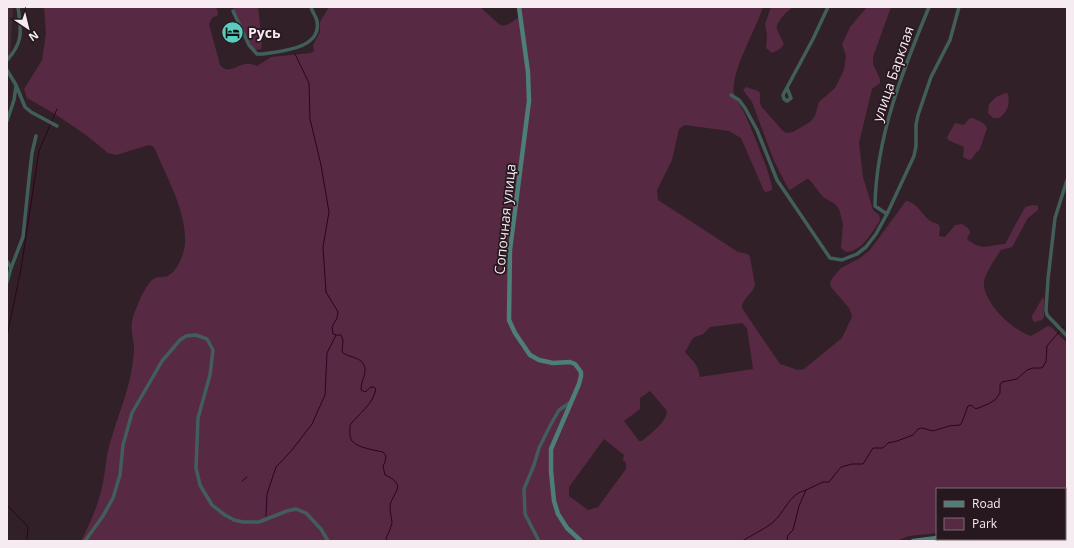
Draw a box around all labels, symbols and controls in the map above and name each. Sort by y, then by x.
north arrow [8,8,48,48]
hotel icon: Русь [219,20,245,46]
place label: Русь [248,23,281,42]
street label: улица Барклая [867,24,918,124]
text: N [26,28,42,45]
street label: Сопочная улица [489,163,520,275]
legend [936,488,1066,540]
text: Road [972,495,1001,512]
text: Park [972,515,998,532]

